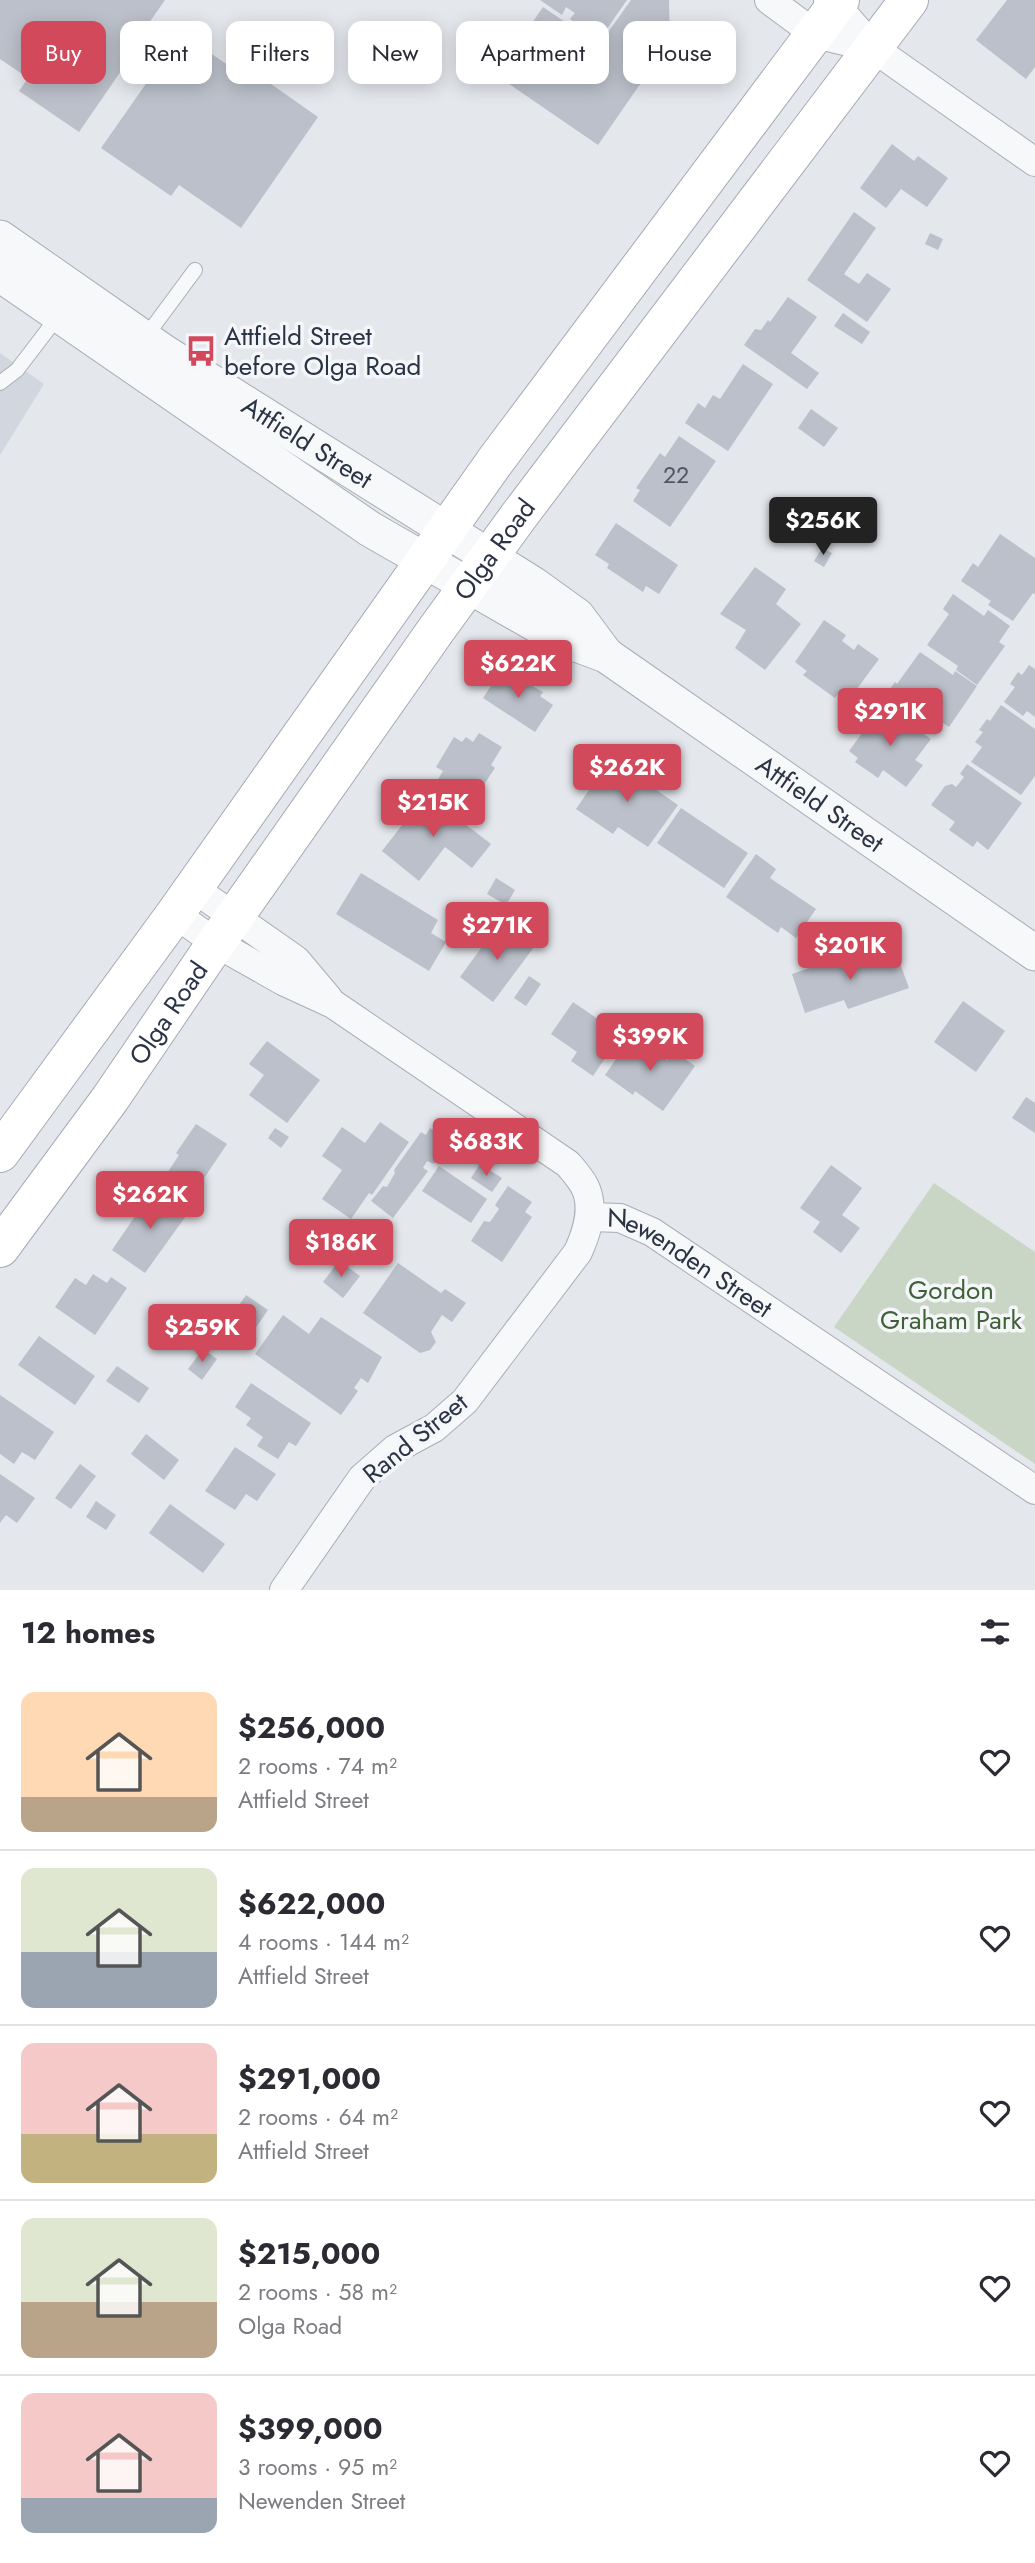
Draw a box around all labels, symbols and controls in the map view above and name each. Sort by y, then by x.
chip: Buy [21,21,106,84]
chip: Rent [120,21,212,84]
chip: Filters [226,21,334,84]
chip: New [348,21,442,84]
chip: Apartment [456,21,609,84]
chip: House [623,21,736,84]
place label: Attfield Street before Olga Road [224,317,421,385]
bus stop icon: Attfield Street before Olga Road [184,334,218,368]
street label: Attfield Street [234,387,380,498]
house number: 22 [663,458,689,492]
street label: Olga Road [445,490,545,608]
pin: $256K [774,498,872,557]
text: $256K [785,503,861,537]
pin: $622K [469,640,567,700]
text: $622K [480,646,556,680]
pin: $291K [841,688,939,748]
text: $291K [854,694,926,728]
pin: $262K [578,744,676,804]
street label: Attfield Street [748,746,892,862]
text: $262K [589,750,665,784]
pin: $215K [384,780,482,839]
text: $215K [397,785,469,819]
pin: $271K [448,902,546,962]
text: $271K [461,908,533,942]
pin: $201K [801,922,899,982]
text: $201K [814,928,886,962]
street label: Olga Road [120,954,217,1073]
pin: $399K [601,1014,699,1073]
text: $399K [612,1019,688,1053]
pin: $683K [437,1118,535,1178]
text: $683K [449,1124,523,1158]
pin: $262K [101,1172,199,1231]
text: $262K [112,1177,188,1211]
street label: Newenden Street [607,1199,781,1327]
pin: $186K [292,1220,390,1279]
text: $186K [305,1225,377,1259]
park label: Gordon Graham Park [880,1271,1023,1339]
pin: $259K [153,1304,251,1364]
text: $259K [164,1310,240,1344]
street label: Rand Street [354,1383,476,1492]
text: 12 homes [21,1611,155,1654]
icon: filters [976,1613,1014,1651]
text: $256,000 [238,1706,385,1749]
icon: home [77,1720,161,1804]
icon: heart [976,1743,1014,1781]
text: 2 rooms · 74 m² [238,1749,397,1783]
text: Attfield Street [238,1783,369,1817]
text: $622,000 [238,1882,385,1925]
icon: home [77,1896,161,1980]
icon: heart [976,1919,1014,1957]
text: 4 rooms · 144 m² [238,1925,409,1959]
text: Attfield Street [238,1959,369,1993]
text: $291,000 [238,2057,381,2100]
icon: home [77,2071,161,2155]
icon: heart [976,2094,1014,2132]
text: 2 rooms · 64 m² [238,2100,398,2134]
text: Attfield Street [238,2134,369,2168]
text: $215,000 [238,2232,380,2275]
icon: home [77,2246,161,2330]
icon: heart [976,2269,1014,2307]
text: 2 rooms · 58 m² [238,2275,397,2309]
text: Olga Road [238,2309,342,2343]
text: $399,000 [238,2407,383,2450]
icon: home [77,2421,161,2505]
icon: heart [976,2444,1014,2482]
text: 3 rooms · 95 m² [238,2450,397,2484]
text: Newenden Street [238,2484,405,2518]

